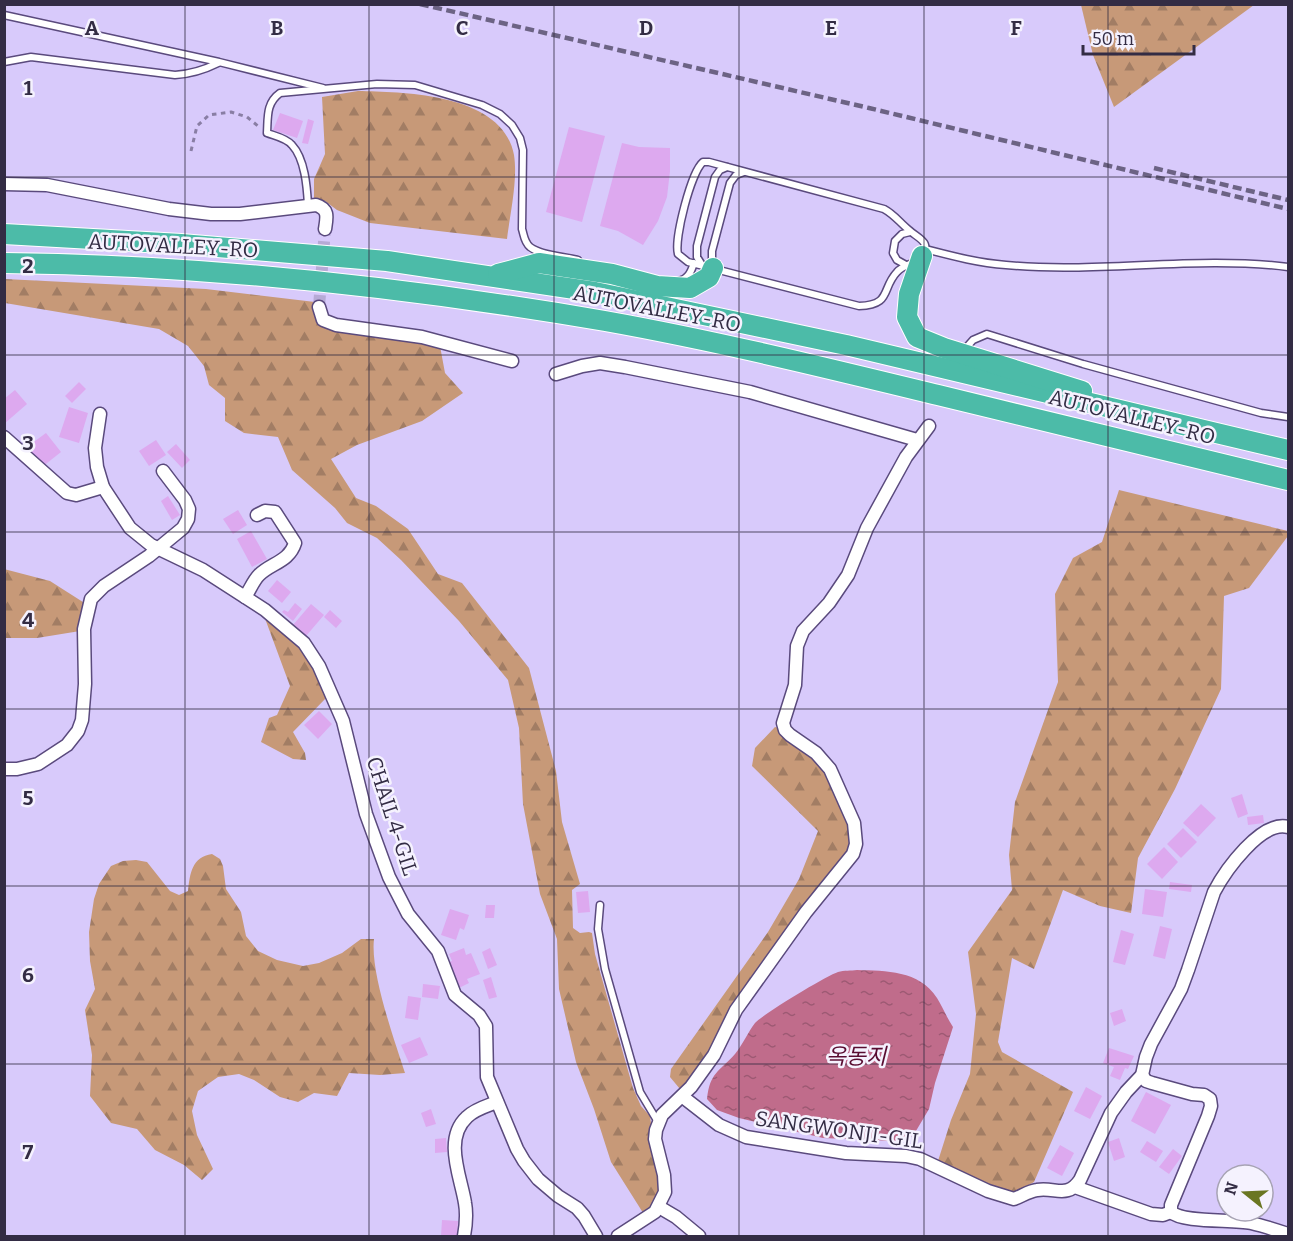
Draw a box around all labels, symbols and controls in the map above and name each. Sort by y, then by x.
text: A [85,16,100,40]
text: B [271,16,284,40]
text: C [456,16,468,40]
text: D [639,16,653,40]
text: E [825,16,837,40]
text: F [1010,16,1022,40]
scale bar [1083,18,1194,56]
text: 50 m [1092,28,1134,50]
text: 1 [24,76,33,100]
street label: AUTOVALLEY-RO [87,229,259,263]
text: 2 [22,254,34,278]
street label: AUTOVALLEY-RO [571,280,743,338]
street label: AUTOVALLEY-RO [1046,384,1218,450]
text: 3 [22,431,34,455]
text: 4 [22,608,34,632]
street label: CHAIL 4-GIL [361,753,424,879]
text: 5 [23,786,34,810]
text: 6 [22,963,34,987]
water label: 옥동지 [826,1043,888,1070]
street label: SANGWONJI-GIL [754,1105,925,1155]
text: 7 [23,1140,34,1164]
north arrow [1215,1163,1275,1223]
text: N [1220,1180,1242,1197]

